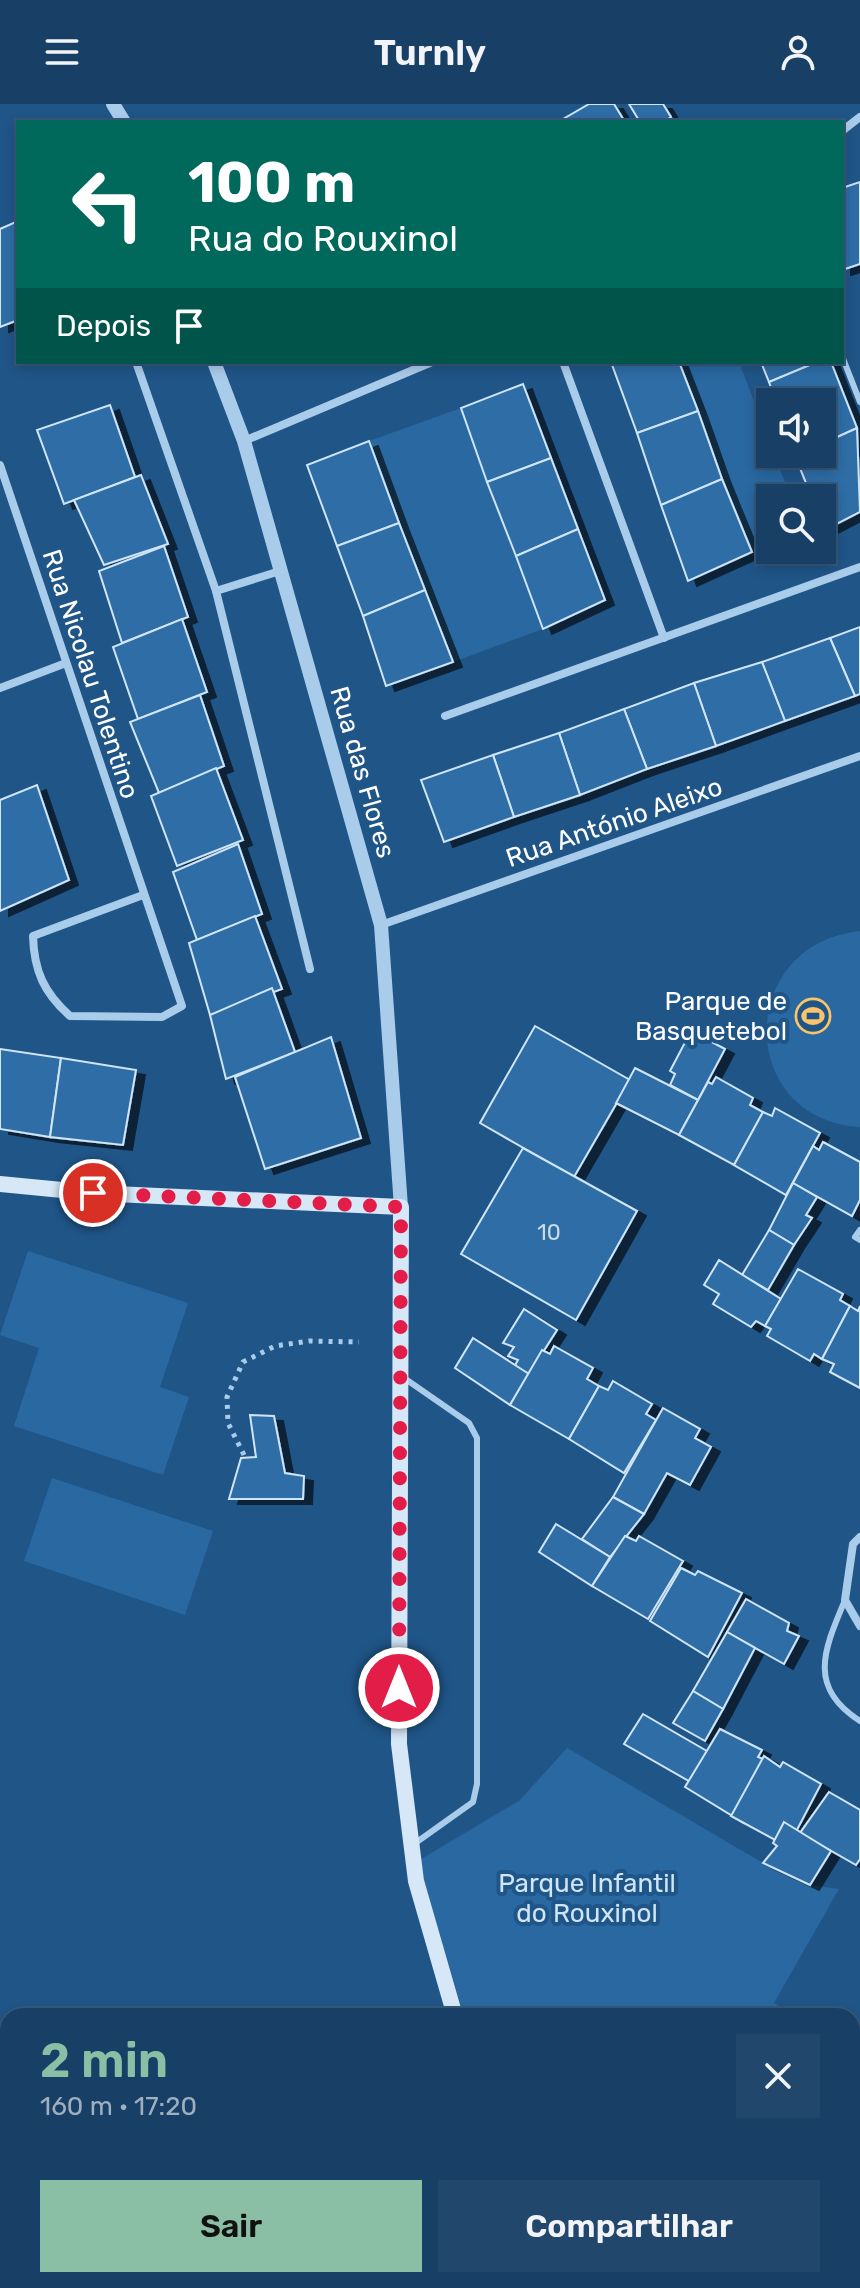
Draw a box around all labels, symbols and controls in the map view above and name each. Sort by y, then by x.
icon: menu [40,30,84,74]
icon: person [776,30,820,74]
text: Turnly [374,31,486,74]
text: 100 m [188,150,355,216]
icon: left [56,152,160,256]
text: Rua do Rouxinol [188,217,458,260]
icon: arrive [167,304,211,348]
text: Depois [56,308,151,344]
map controls [756,388,836,564]
button: sound [756,388,836,468]
button: search [756,484,836,564]
street label: Rua Nicolau Tolentino [36,546,145,803]
street label: Rua das Flores [323,683,402,861]
street label: Rua António Aleixo [502,771,726,874]
place label: Parque de Basquetebol [635,986,787,1047]
sports icon: Parque de Basquetebol [794,997,832,1035]
pin [59,1159,127,1227]
icon: arrive [71,1171,115,1215]
house number: 10 [537,1219,561,1246]
position arrow [357,1646,441,1730]
park label: Parque Infantil do Rouxinol [498,1868,676,1929]
text: 2 min [40,2032,168,2089]
button: close [736,2034,820,2118]
text: 160 m · 17:20 [40,2091,197,2122]
button: Sair [40,2180,422,2272]
button: Compartilhar [438,2180,820,2272]

